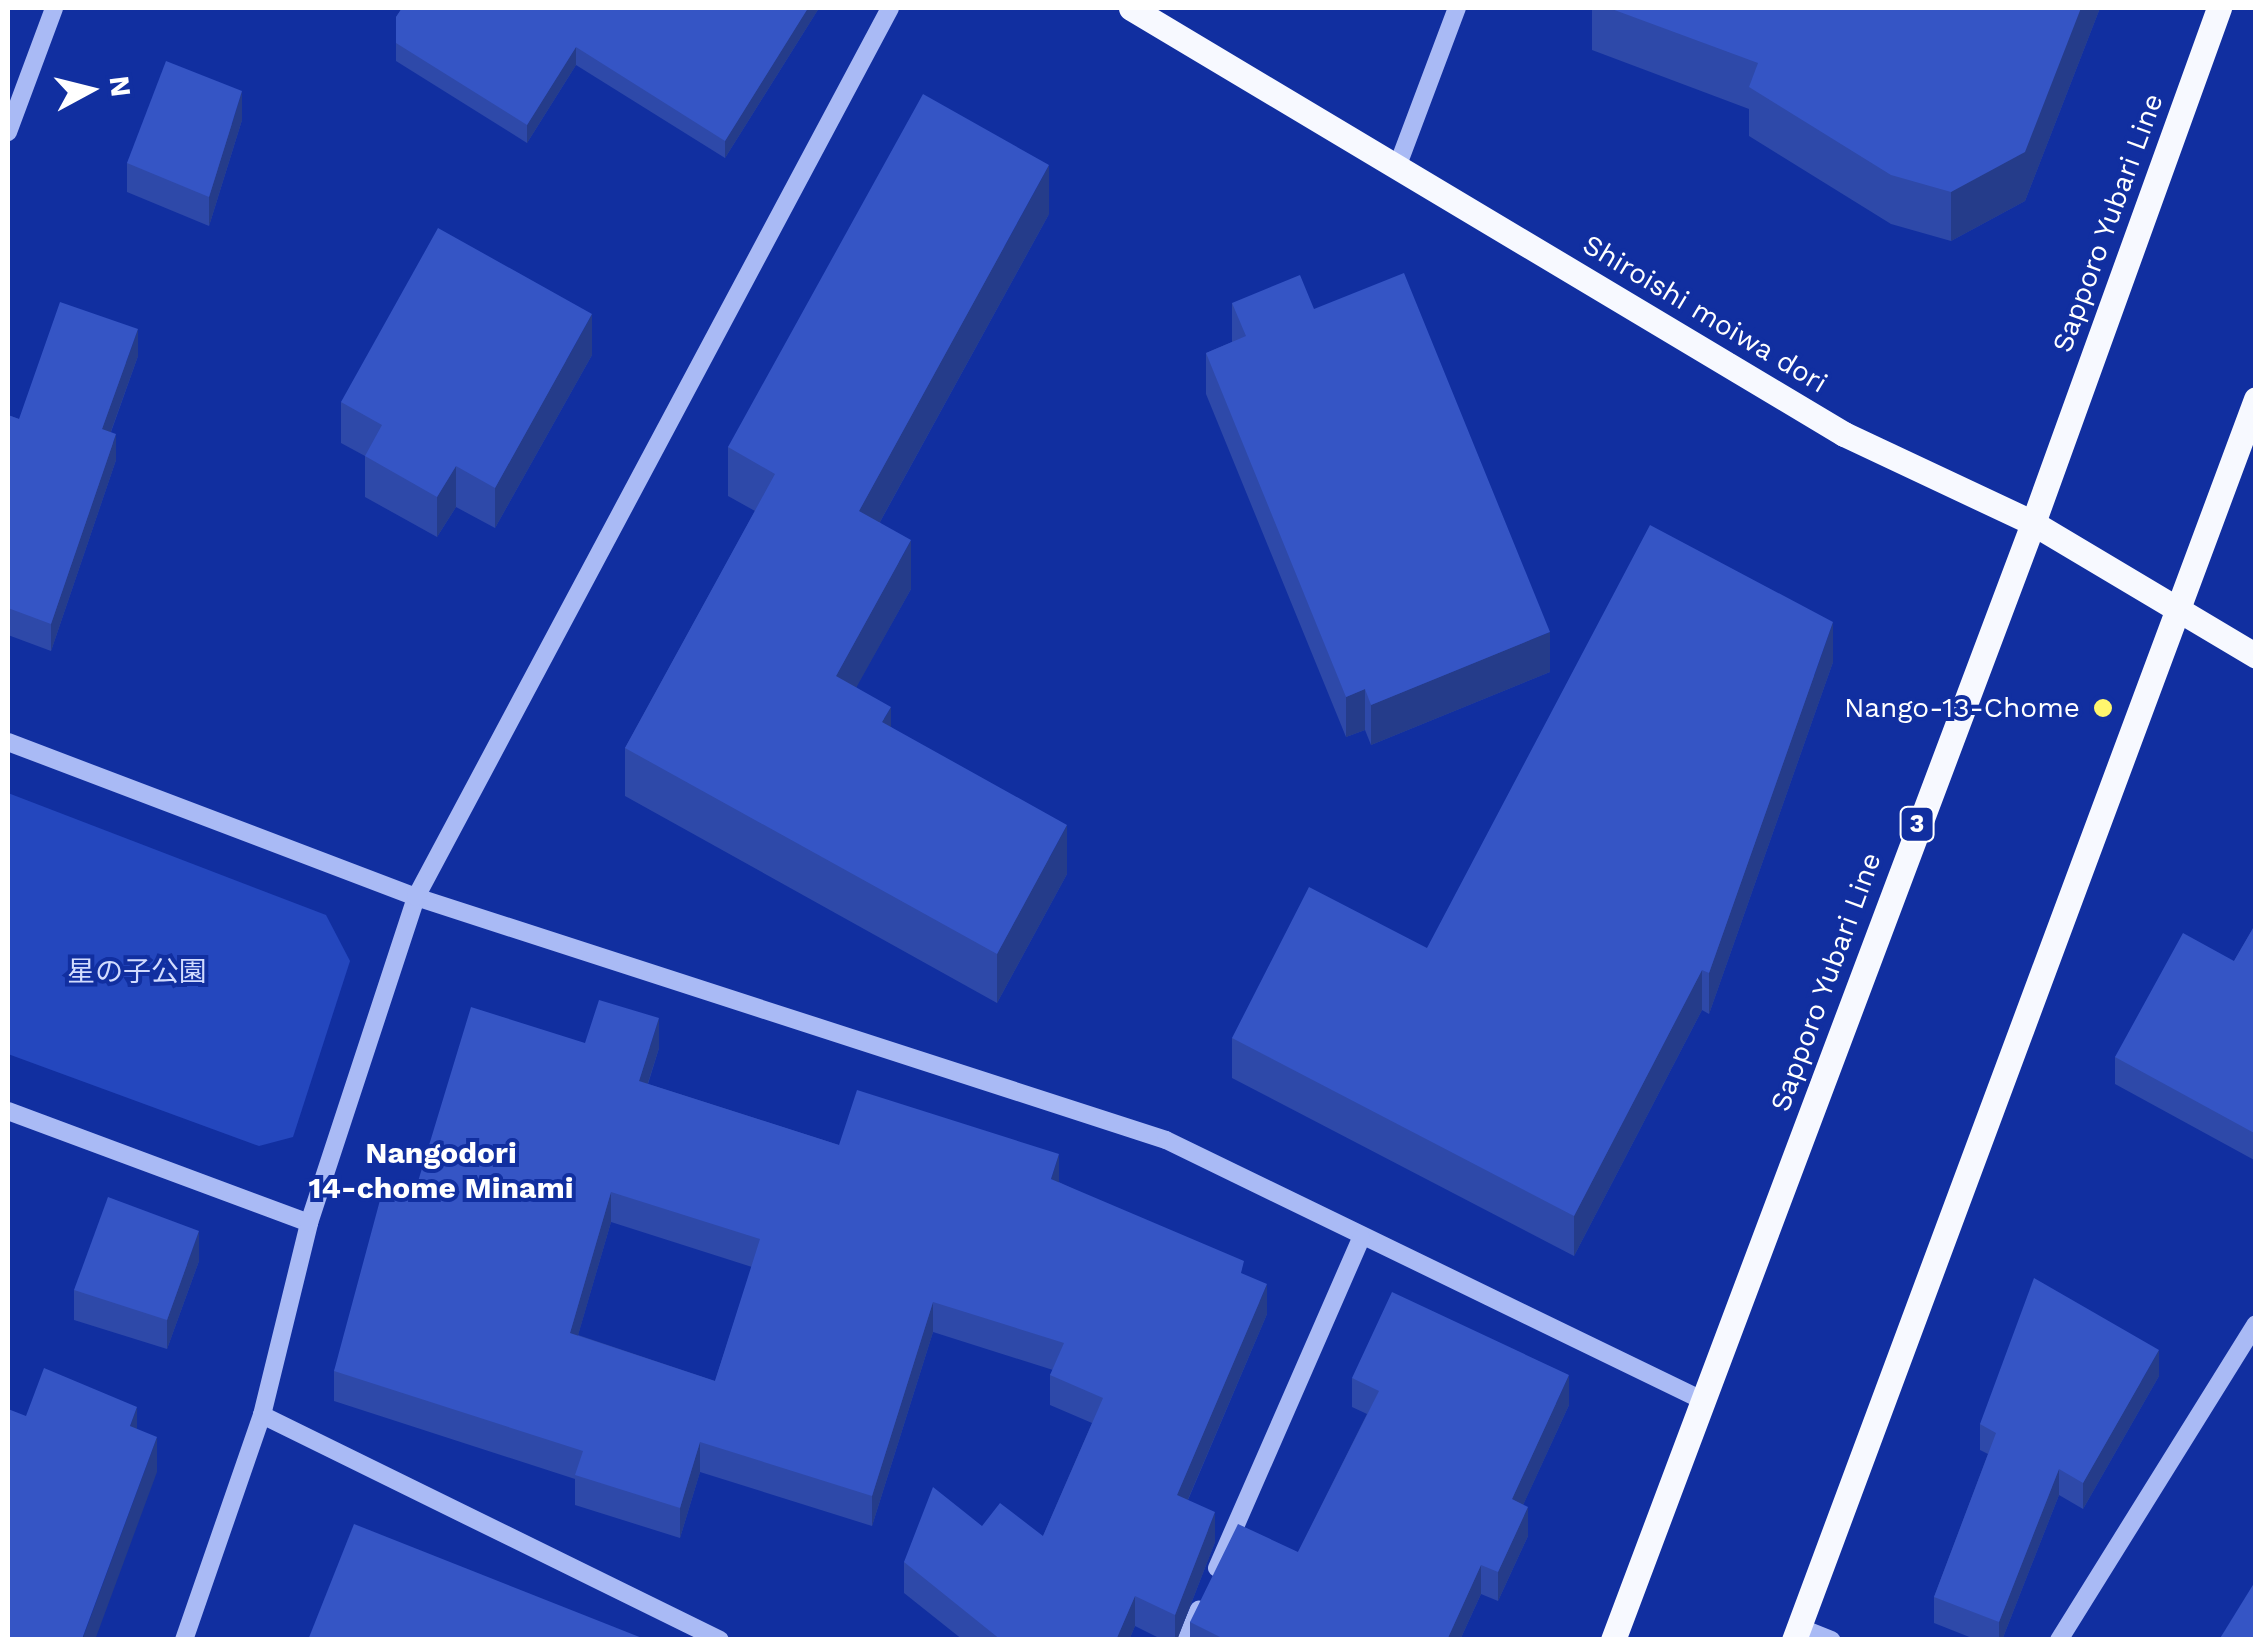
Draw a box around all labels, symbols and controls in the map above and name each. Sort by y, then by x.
north arrow [40,40,140,140]
text: N [103,74,138,99]
street label: Sapporo Yubari Line [2045,88,2171,358]
street label: Shiroishi moiwa dori [1576,228,1834,400]
place label: Nango-13-Chome [1844,691,2080,725]
marker: Nango-13-Chome [2090,695,2116,721]
road number: 3 [1900,804,1934,844]
street label: Sapporo Yubari Line [1763,847,1889,1117]
park label: 星の子公園 [67,955,207,989]
district label: Nangodori 14-chome Minami [309,1135,573,1206]

